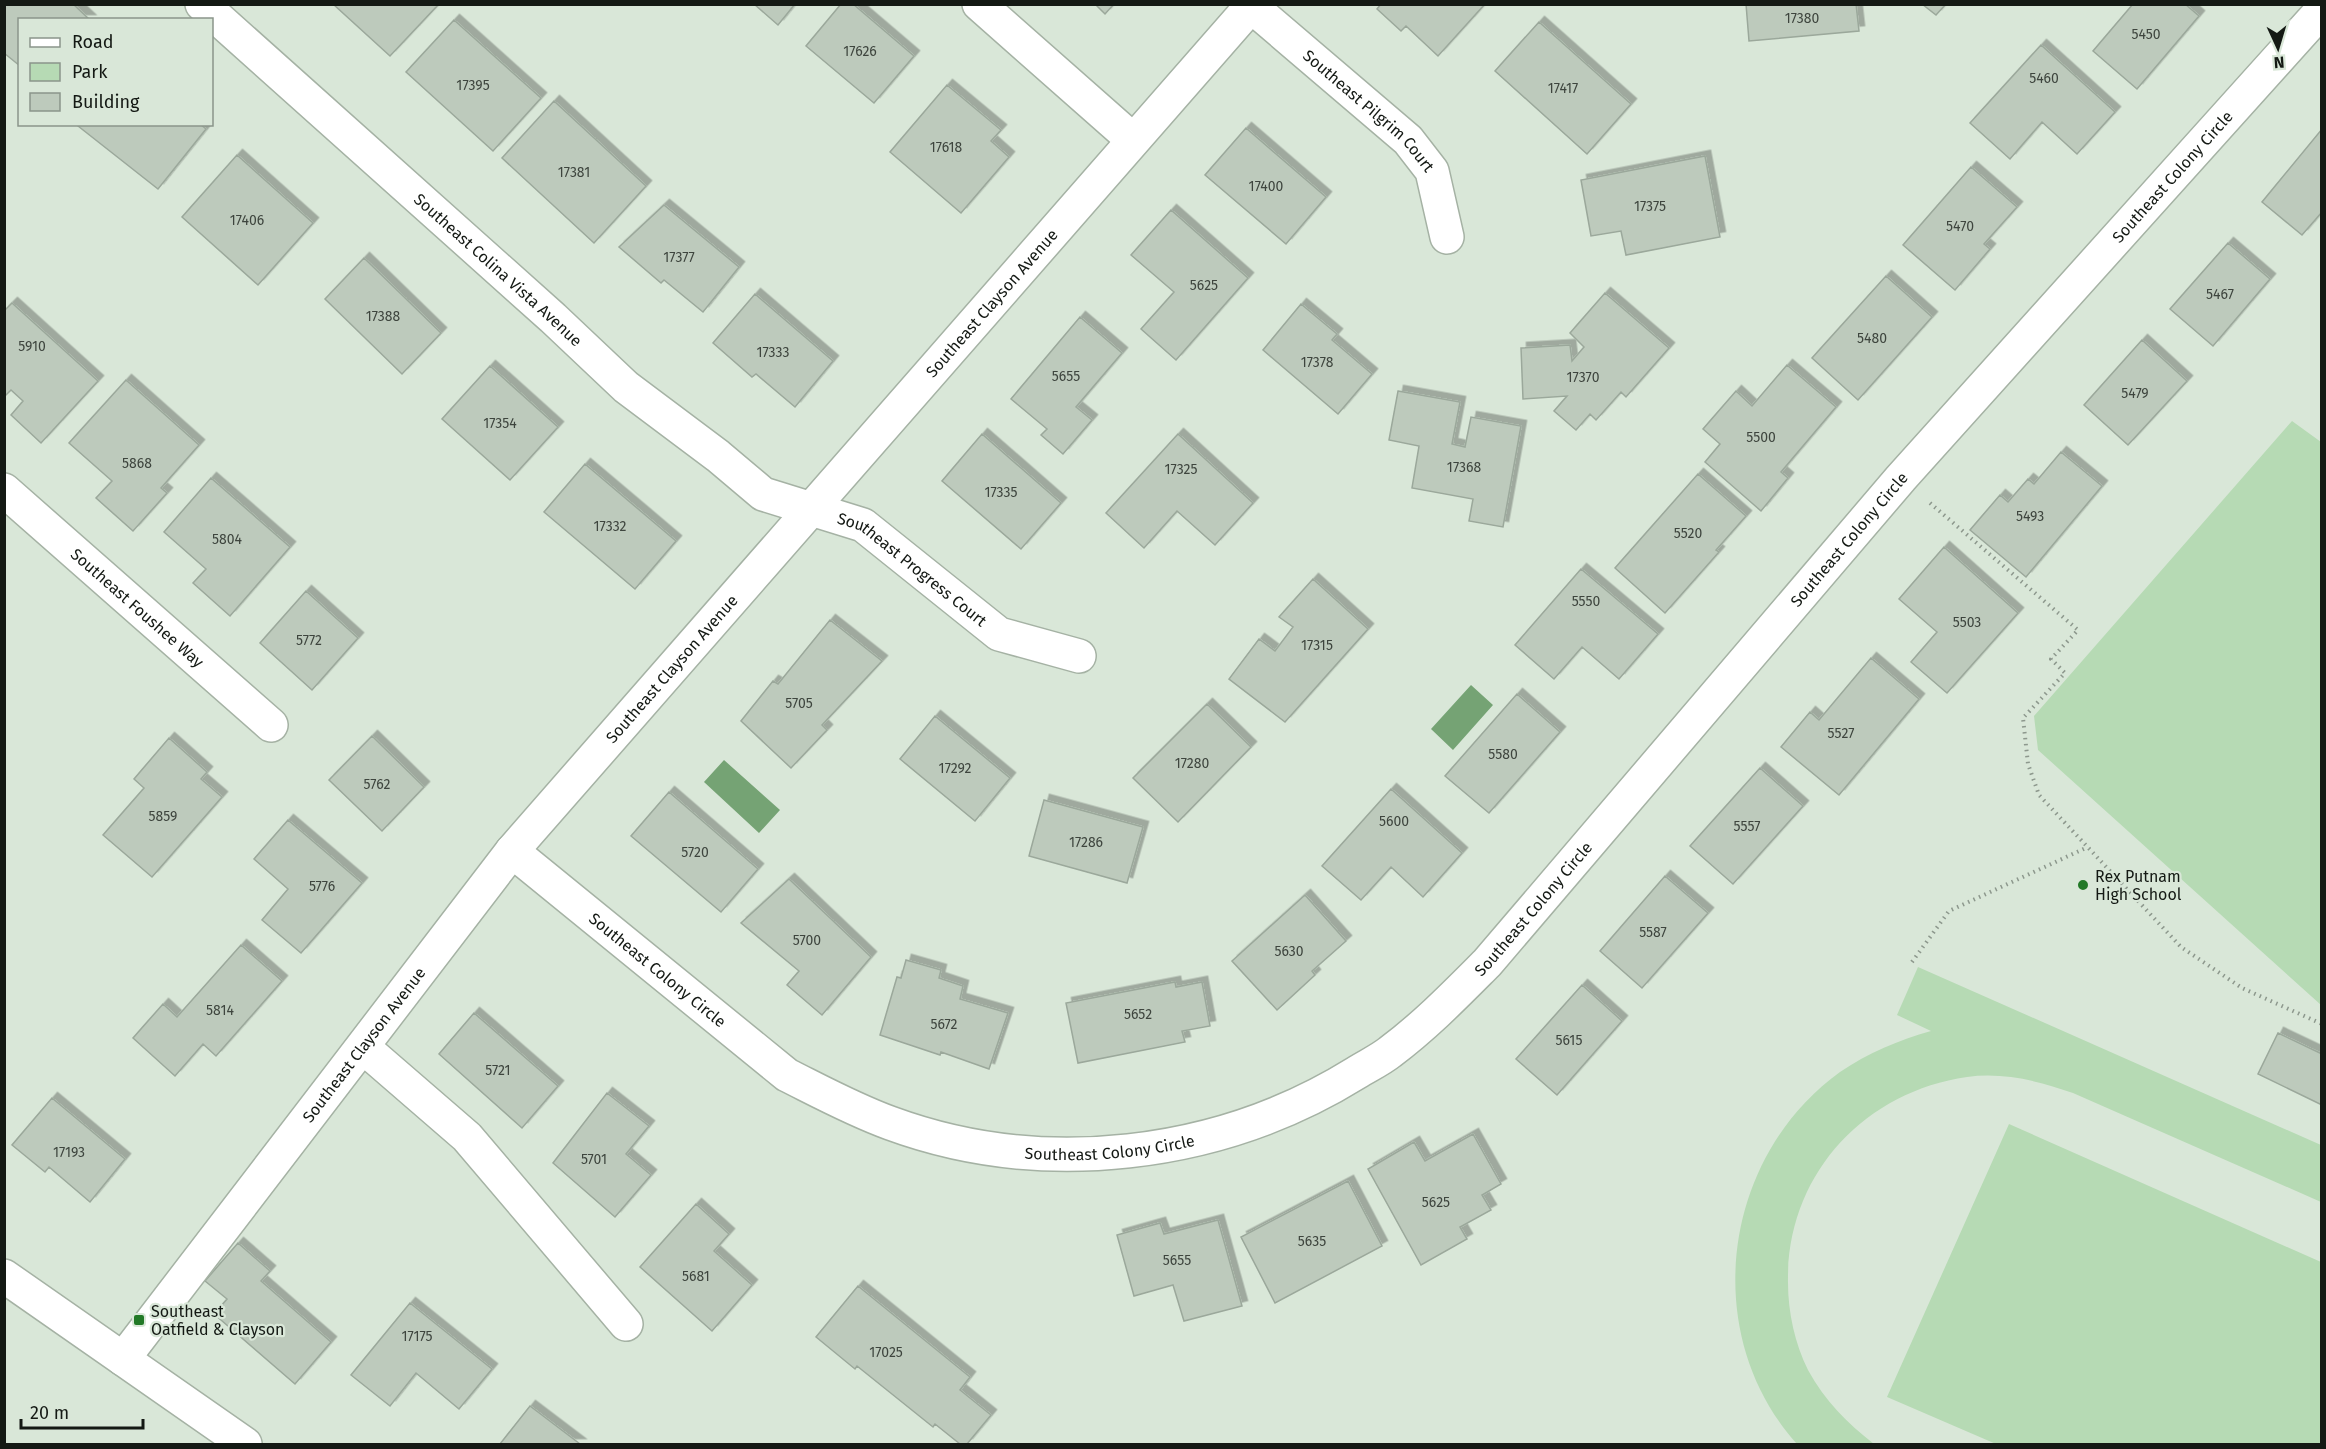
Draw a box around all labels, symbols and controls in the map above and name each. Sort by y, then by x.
house number: 17380 [1785,10,1820,27]
legend [18,18,213,126]
north arrow [2248,18,2308,78]
house number: 5450 [2131,26,2161,43]
text: Road [72,31,114,53]
house number: 17626 [843,43,877,60]
street label: Southeast Pilgrim Court [1299,46,1438,176]
text: N [2273,53,2285,72]
text: Park [72,61,108,83]
house number: 5460 [2029,70,2059,87]
house number: 17395 [456,77,490,94]
house number: 17417 [1548,80,1578,97]
text: Building [72,91,140,113]
street label: Southeast Colony Circle [2108,107,2237,247]
house number: 17618 [930,139,963,156]
house number: 17381 [558,164,590,181]
house number: 17400 [1249,178,1284,195]
street label: Southeast Colina Vista Avenue [410,189,586,351]
house number: 17375 [1634,198,1666,215]
house number: 17406 [230,212,264,229]
house number: 5470 [1946,218,1974,235]
street label: Southeast Clayson Avenue [922,225,1062,381]
house number: 17377 [663,249,695,266]
house number: 5625 [1190,277,1218,294]
house number: 5467 [2206,286,2234,303]
house number: 17388 [366,308,401,325]
house number: 5480 [1857,330,1887,347]
house number: 5910 [18,338,46,355]
house number: 17333 [756,344,790,361]
house number: 17378 [1301,354,1334,371]
house number: 5655 [1052,368,1080,385]
house number: 17370 [1567,369,1600,386]
house number: 5479 [2121,385,2149,402]
house number: 17354 [483,415,517,432]
house number: 5500 [1746,429,1776,446]
house number: 5868 [122,455,152,472]
house number: 17368 [1447,459,1481,476]
house number: 17325 [1165,461,1197,478]
street label: Southeast Colony Circle [1786,468,1912,611]
house number: 17335 [984,484,1018,501]
house number: 5493 [2016,508,2044,525]
street label: Southeast Progress Court [835,509,991,631]
house number: 17332 [594,518,627,535]
house number: 5520 [1674,525,1702,542]
house number: 5804 [212,531,243,548]
street label: Southeast Foushee Way [67,544,208,672]
street label: Southeast Clayson Avenue [602,591,742,747]
house number: 5550 [1572,593,1601,610]
house number: 5503 [1953,614,1981,631]
house number: 5772 [296,632,322,649]
house number: 17315 [1301,637,1333,654]
house number: 5705 [785,695,813,712]
house number: 5527 [1828,725,1854,742]
house number: 5580 [1488,746,1518,763]
house number: 17280 [1175,755,1209,772]
house number: 17292 [939,760,971,777]
house number: 5762 [364,776,390,793]
house number: 5859 [149,808,177,825]
house number: 5600 [1379,813,1409,830]
house number: 5557 [1734,818,1760,835]
house number: 17286 [1069,834,1103,851]
street label: Southeast Colony Circle [1471,838,1596,980]
house number: 5720 [681,844,709,861]
place label: Rex Putnam High School [2095,867,2182,904]
house number: 5776 [309,878,335,895]
marker: Rex Putnam High School [2076,878,2090,892]
street label: Southeast Colony Circle [585,909,730,1031]
house number: 5587 [1639,924,1667,941]
house number: 5700 [793,932,821,949]
house number: 5630 [1274,943,1304,960]
street label: Southeast Clayson Avenue [299,963,430,1126]
house number: 5814 [206,1002,234,1019]
house number: 5652 [1124,1006,1152,1023]
house number: 5672 [930,1016,958,1033]
house number: 5615 [1556,1032,1582,1049]
house number: 5721 [485,1062,511,1079]
street label: Southeast Colony Circle [1024,1131,1196,1164]
house number: 17193 [53,1144,85,1161]
house number: 5701 [581,1151,607,1168]
house number: 5625 [1422,1194,1450,1211]
house number: 5635 [1298,1233,1326,1250]
house number: 5655 [1163,1252,1191,1269]
house number: 5681 [682,1268,710,1285]
place label: Southeast Oatfield & Clayson [151,1302,284,1339]
marker: Southeast Oatfield & Clayson [132,1313,146,1327]
house number: 17175 [401,1328,433,1345]
house number: 17025 [869,1344,903,1361]
scale bar [21,1392,142,1430]
text: 20 m [30,1402,69,1424]

